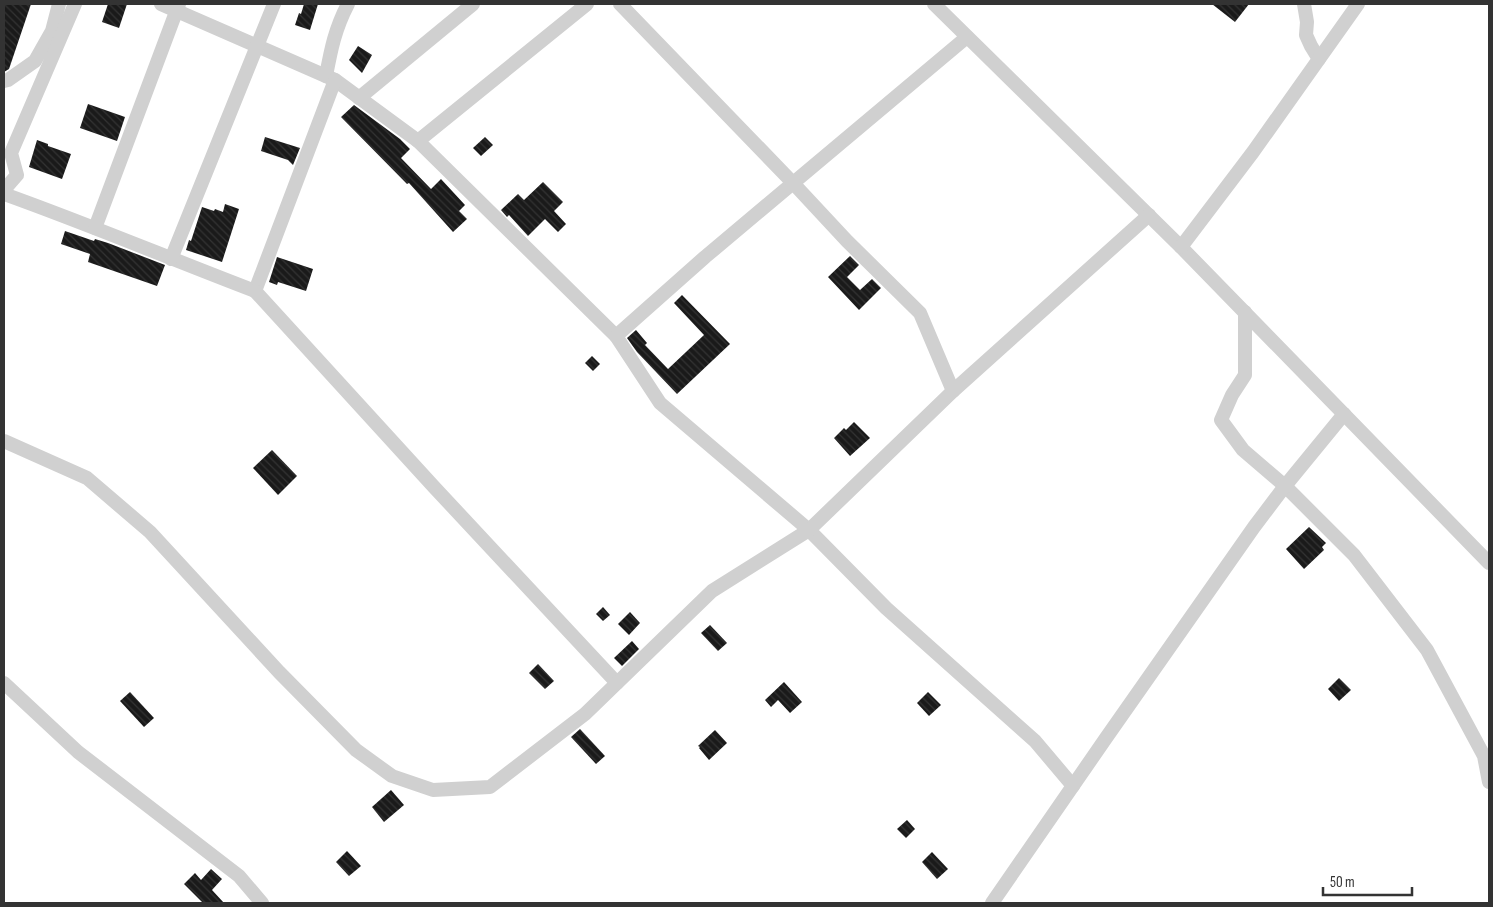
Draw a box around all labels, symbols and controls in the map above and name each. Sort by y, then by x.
scale bar [1323,864,1412,896]
text: 50 m [1330,873,1355,892]

